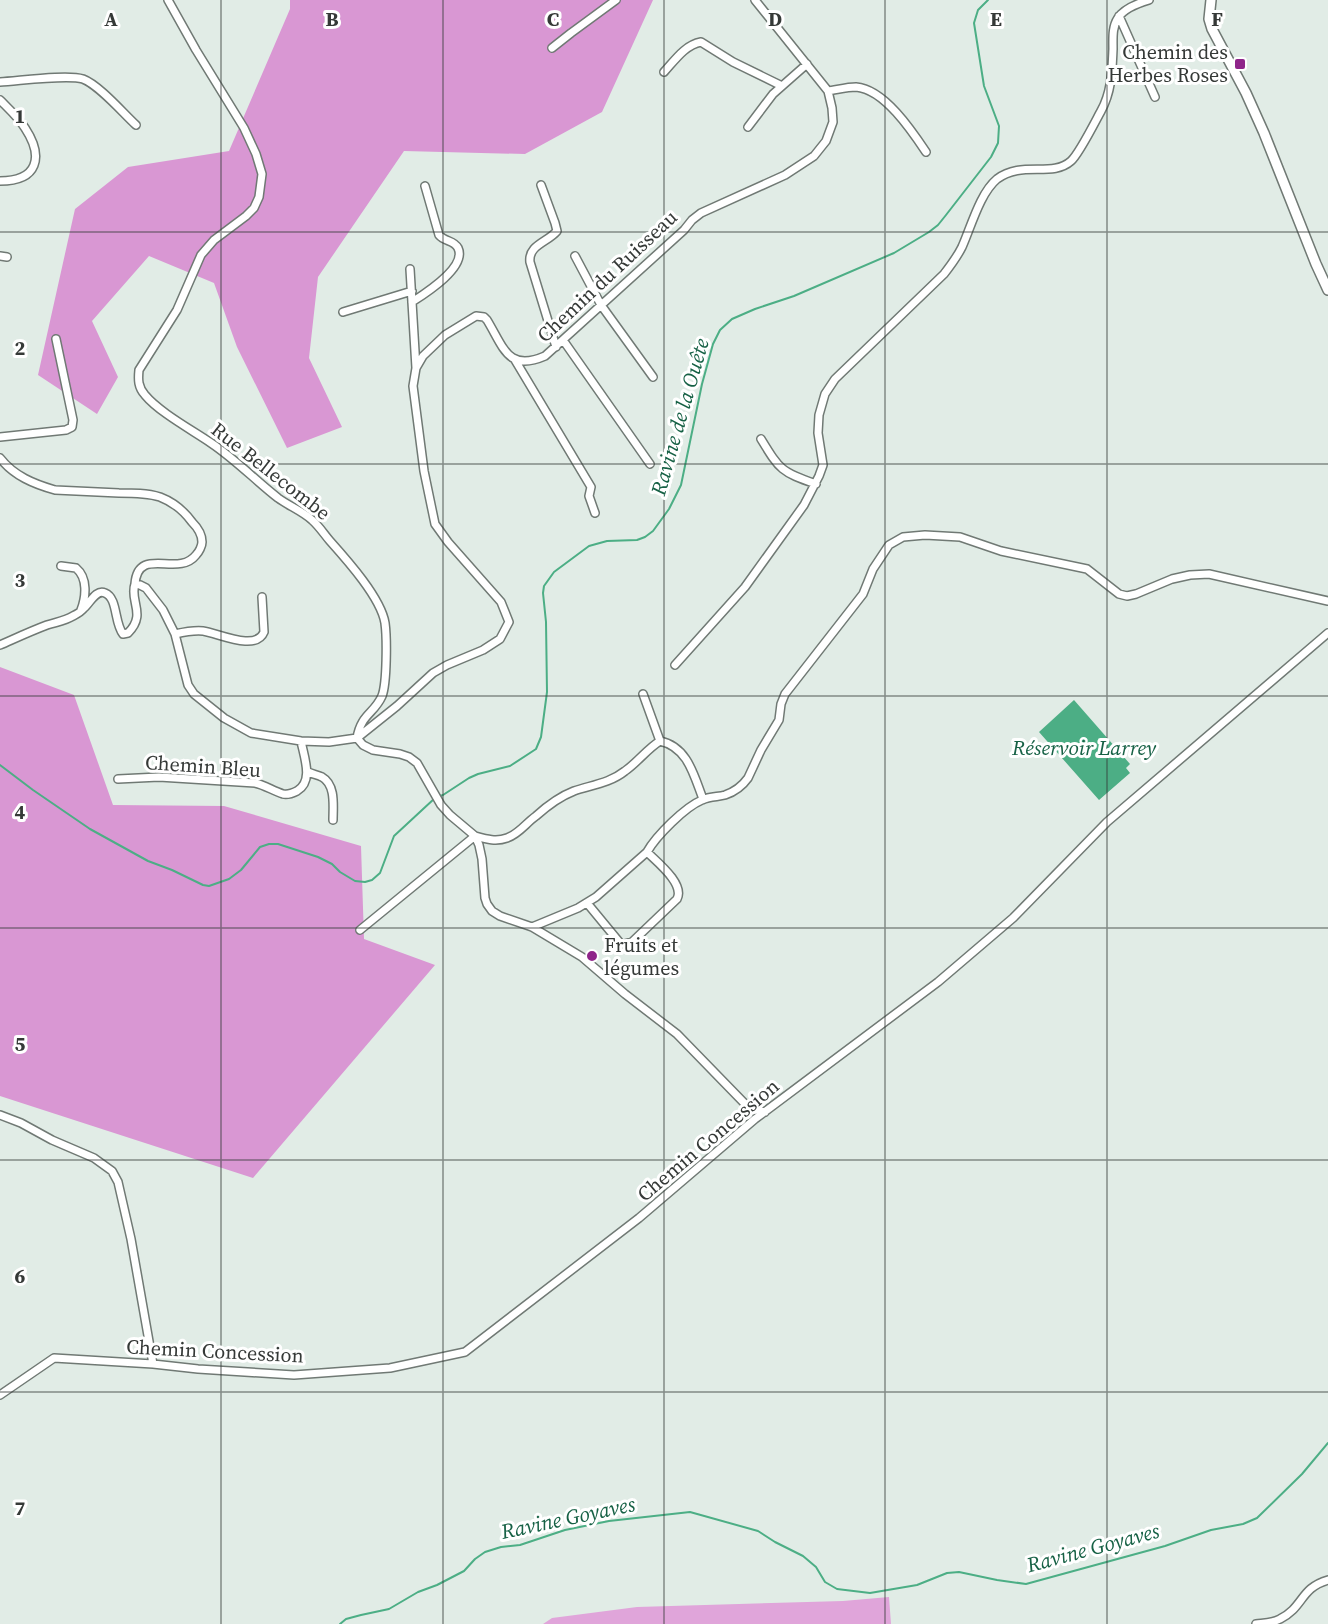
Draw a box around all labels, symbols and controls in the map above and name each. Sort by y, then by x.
text: A [104,5,118,33]
text: B [325,5,339,33]
text: C [547,5,559,33]
text: D [768,5,782,33]
text: E [990,5,1002,33]
text: F [1211,5,1223,33]
place label: Chemin des Herbes Roses [1108,38,1228,89]
marker: Chemin des Herbes Roses [1233,57,1247,71]
text: 1 [15,102,25,130]
street label: Chemin du Ruisseau [531,203,683,349]
text: 2 [15,334,26,362]
water label: Ravine de la Ouête [643,335,716,500]
street label: Rue Bellecombe [206,416,336,526]
text: 3 [15,566,26,594]
water label: Réservoir Larrey [1011,733,1157,762]
street label: Chemin Bleu [144,748,262,784]
text: 4 [15,798,26,826]
place label: Fruits et légumes [604,931,679,982]
marker: Fruits et légumes [585,949,599,963]
text: 5 [15,1030,26,1058]
street label: Chemin Concession [631,1072,785,1208]
text: 6 [15,1262,26,1290]
street label: Chemin Concession [126,1332,304,1370]
water label: Ravine Goyaves [497,1489,638,1546]
text: 7 [15,1494,26,1522]
water label: Ravine Goyaves [1022,1516,1163,1579]

